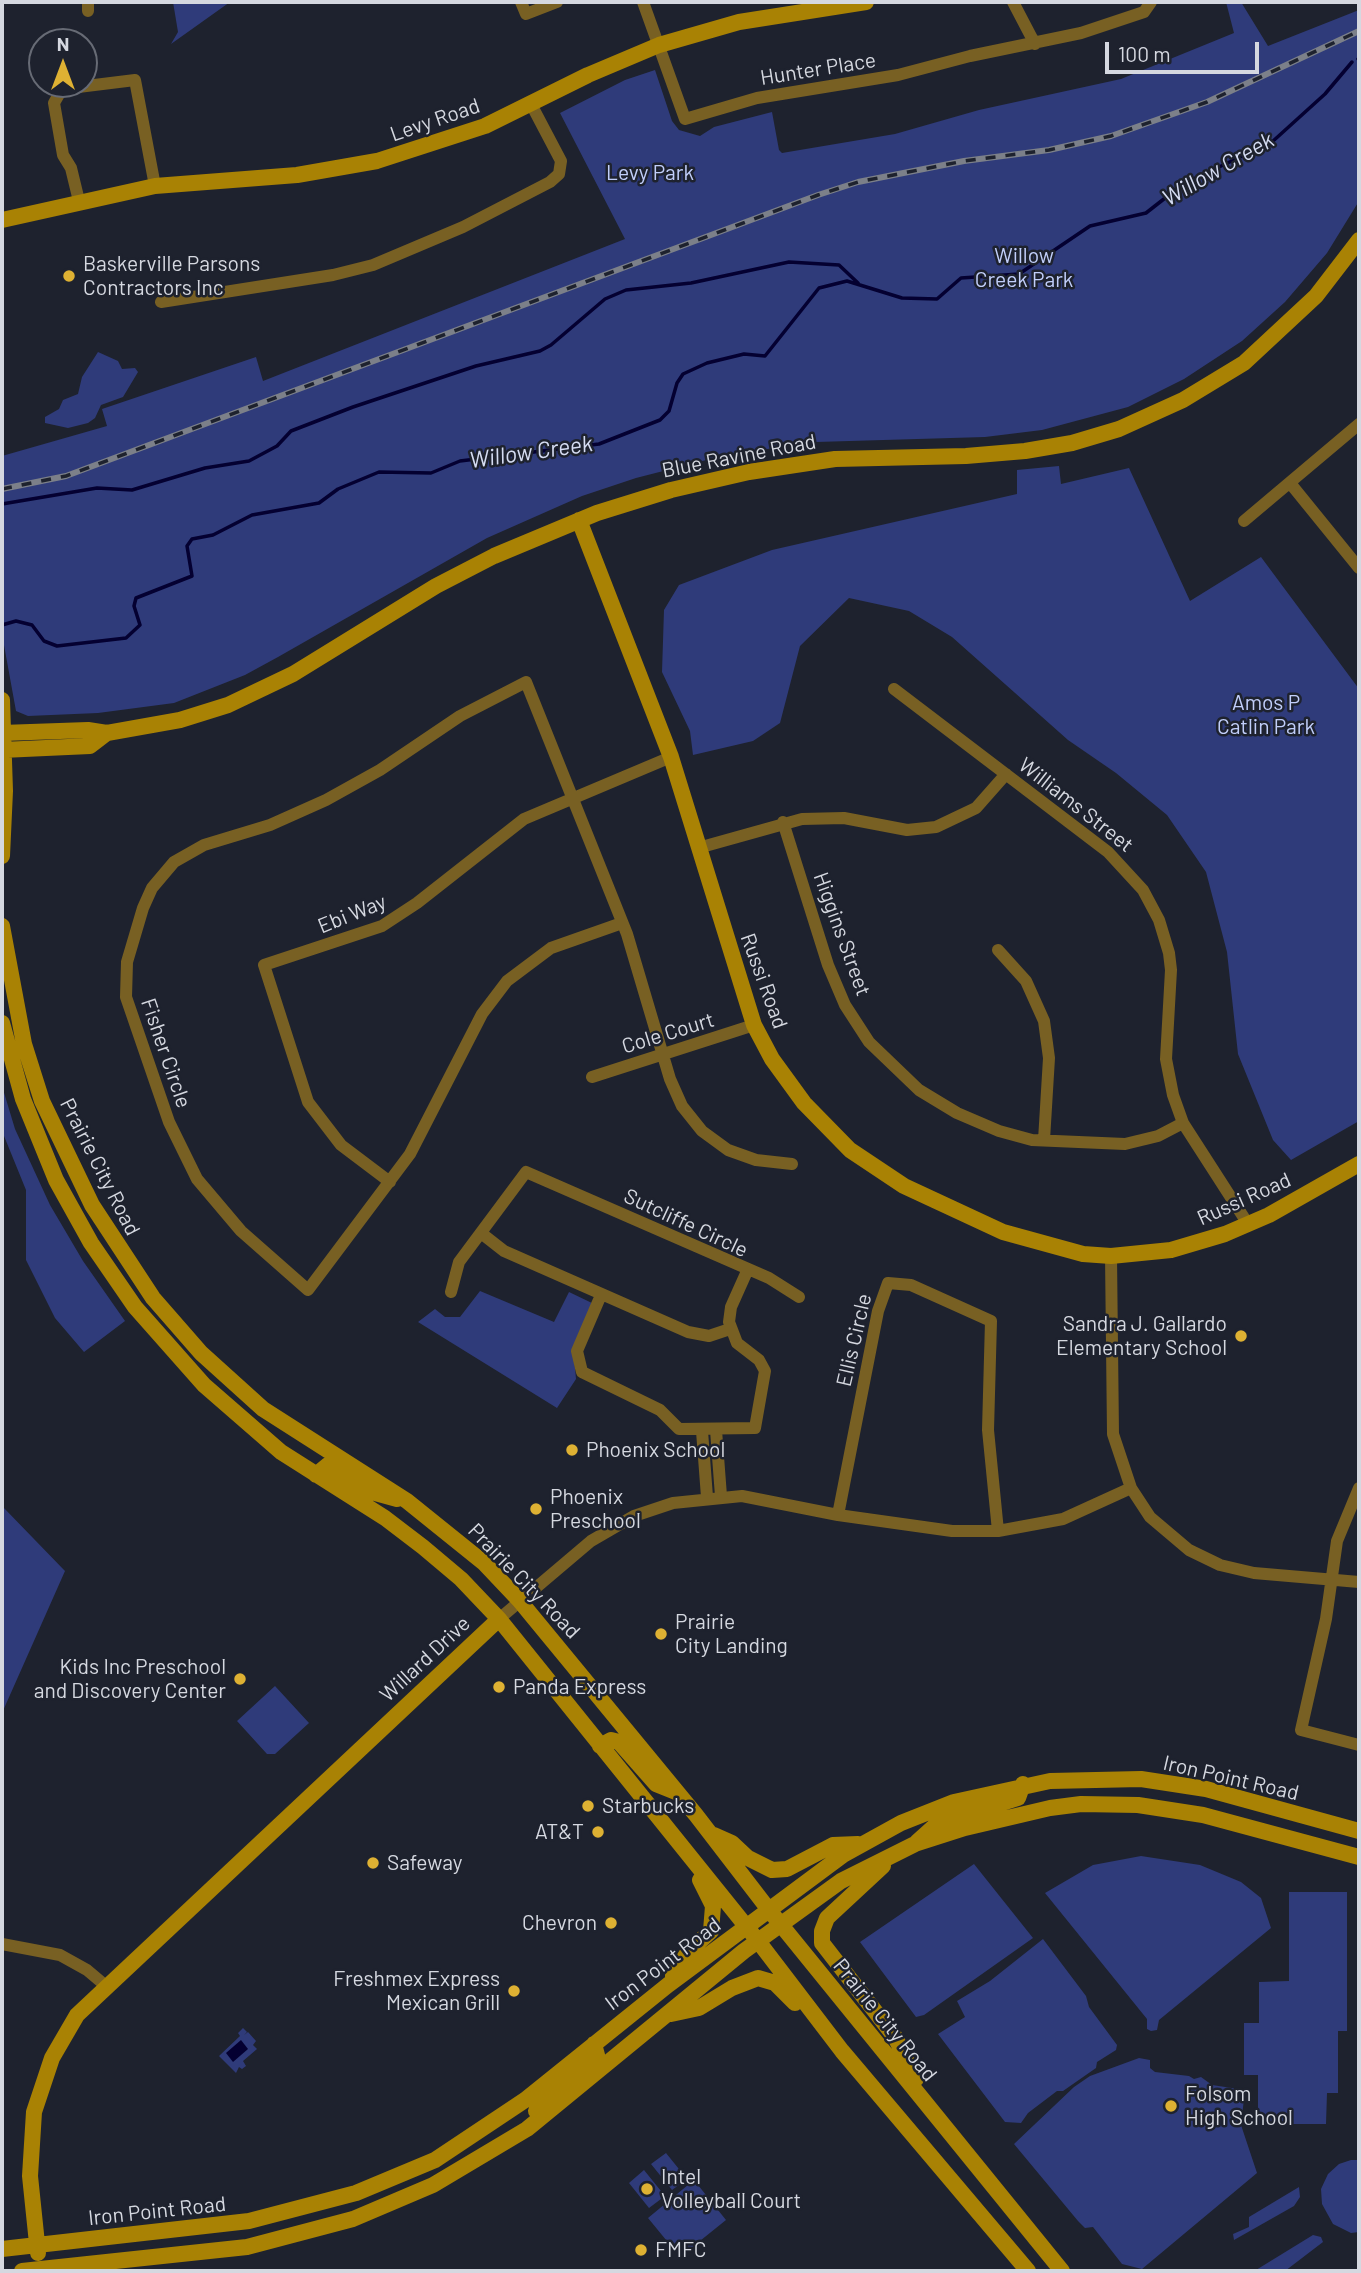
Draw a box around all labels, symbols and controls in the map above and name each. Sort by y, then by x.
north arrow [28,28,98,98]
scale bar [1109,28,1263,72]
text: N [57,32,69,55]
text: 100 m [1118,41,1171,66]
street label: Hunter Place [758,47,878,91]
street label: Levy Road [387,93,483,147]
water label: Willow Creek [1157,126,1279,212]
park label: Levy Park [606,160,694,186]
park label: Willow Creek Park [975,243,1073,293]
place label: Baskerville Parsons Contractors Inc [83,251,260,301]
marker: Baskerville Parsons Contractors Inc [61,268,77,284]
street label: Blue Ravine Road [660,429,818,483]
water label: Willow Creek [468,430,594,474]
park label: Amos P Catlin Park [1217,690,1315,740]
street label: Williams Street [1014,752,1138,858]
street label: Higgins Street [808,869,876,999]
street label: Ebi Way [314,889,390,939]
street label: Russi Road [735,930,793,1032]
street label: Fisher Circle [136,995,196,1111]
street label: Cole Court [619,1007,717,1059]
street label: Prairie City Road [55,1094,145,1240]
street label: Russi Road [1193,1167,1295,1231]
street label: Sutcliffe Circle [620,1183,752,1263]
street label: Ellis Circle [831,1291,877,1389]
place label: Sandra J. Gallardo Elementary School [1056,1311,1227,1361]
marker: Sandra J. Gallardo Elementary School [1233,1328,1249,1344]
place label: Phoenix School [586,1437,725,1463]
marker: Phoenix School [564,1442,580,1458]
place label: Phoenix Preschool [550,1484,641,1534]
marker: Phoenix Preschool [528,1501,544,1517]
street label: Prairie City Road [463,1518,585,1644]
place label: Prairie City Landing [675,1609,788,1659]
street label: Willard Drive [375,1611,475,1707]
marker: Prairie City Landing [653,1626,669,1642]
place label: Kids Inc Preschool and Discovery Center [34,1654,226,1704]
marker: Kids Inc Preschool and Discovery Center [232,1671,248,1687]
place label: Panda Express [513,1674,646,1700]
marker: Panda Express [491,1679,507,1695]
street label: Iron Point Road [1161,1750,1301,1806]
place label: Starbucks [602,1793,694,1819]
marker: Starbucks [580,1798,596,1814]
place label: AT&T [535,1819,584,1845]
marker: AT&T [590,1824,606,1840]
place label: Safeway [387,1850,462,1876]
marker: Safeway [365,1855,381,1871]
place label: Chevron [522,1910,597,1936]
street label: Iron Point Road [600,1912,726,2016]
marker: Chevron [603,1915,619,1931]
street label: Prairie City Road [828,1954,942,2086]
place label: Freshmex Express Mexican Grill [333,1966,500,2016]
marker: Freshmex Express Mexican Grill [506,1983,522,1999]
place label: Folsom High School [1185,2081,1293,2131]
marker: Folsom High School [1163,2098,1179,2114]
place label: Intel Volleyball Court [661,2164,801,2214]
marker: Intel Volleyball Court [639,2181,655,2197]
street label: Iron Point Road [87,2191,227,2231]
place label: FMFC [655,2237,707,2263]
marker: FMFC [633,2242,649,2258]

